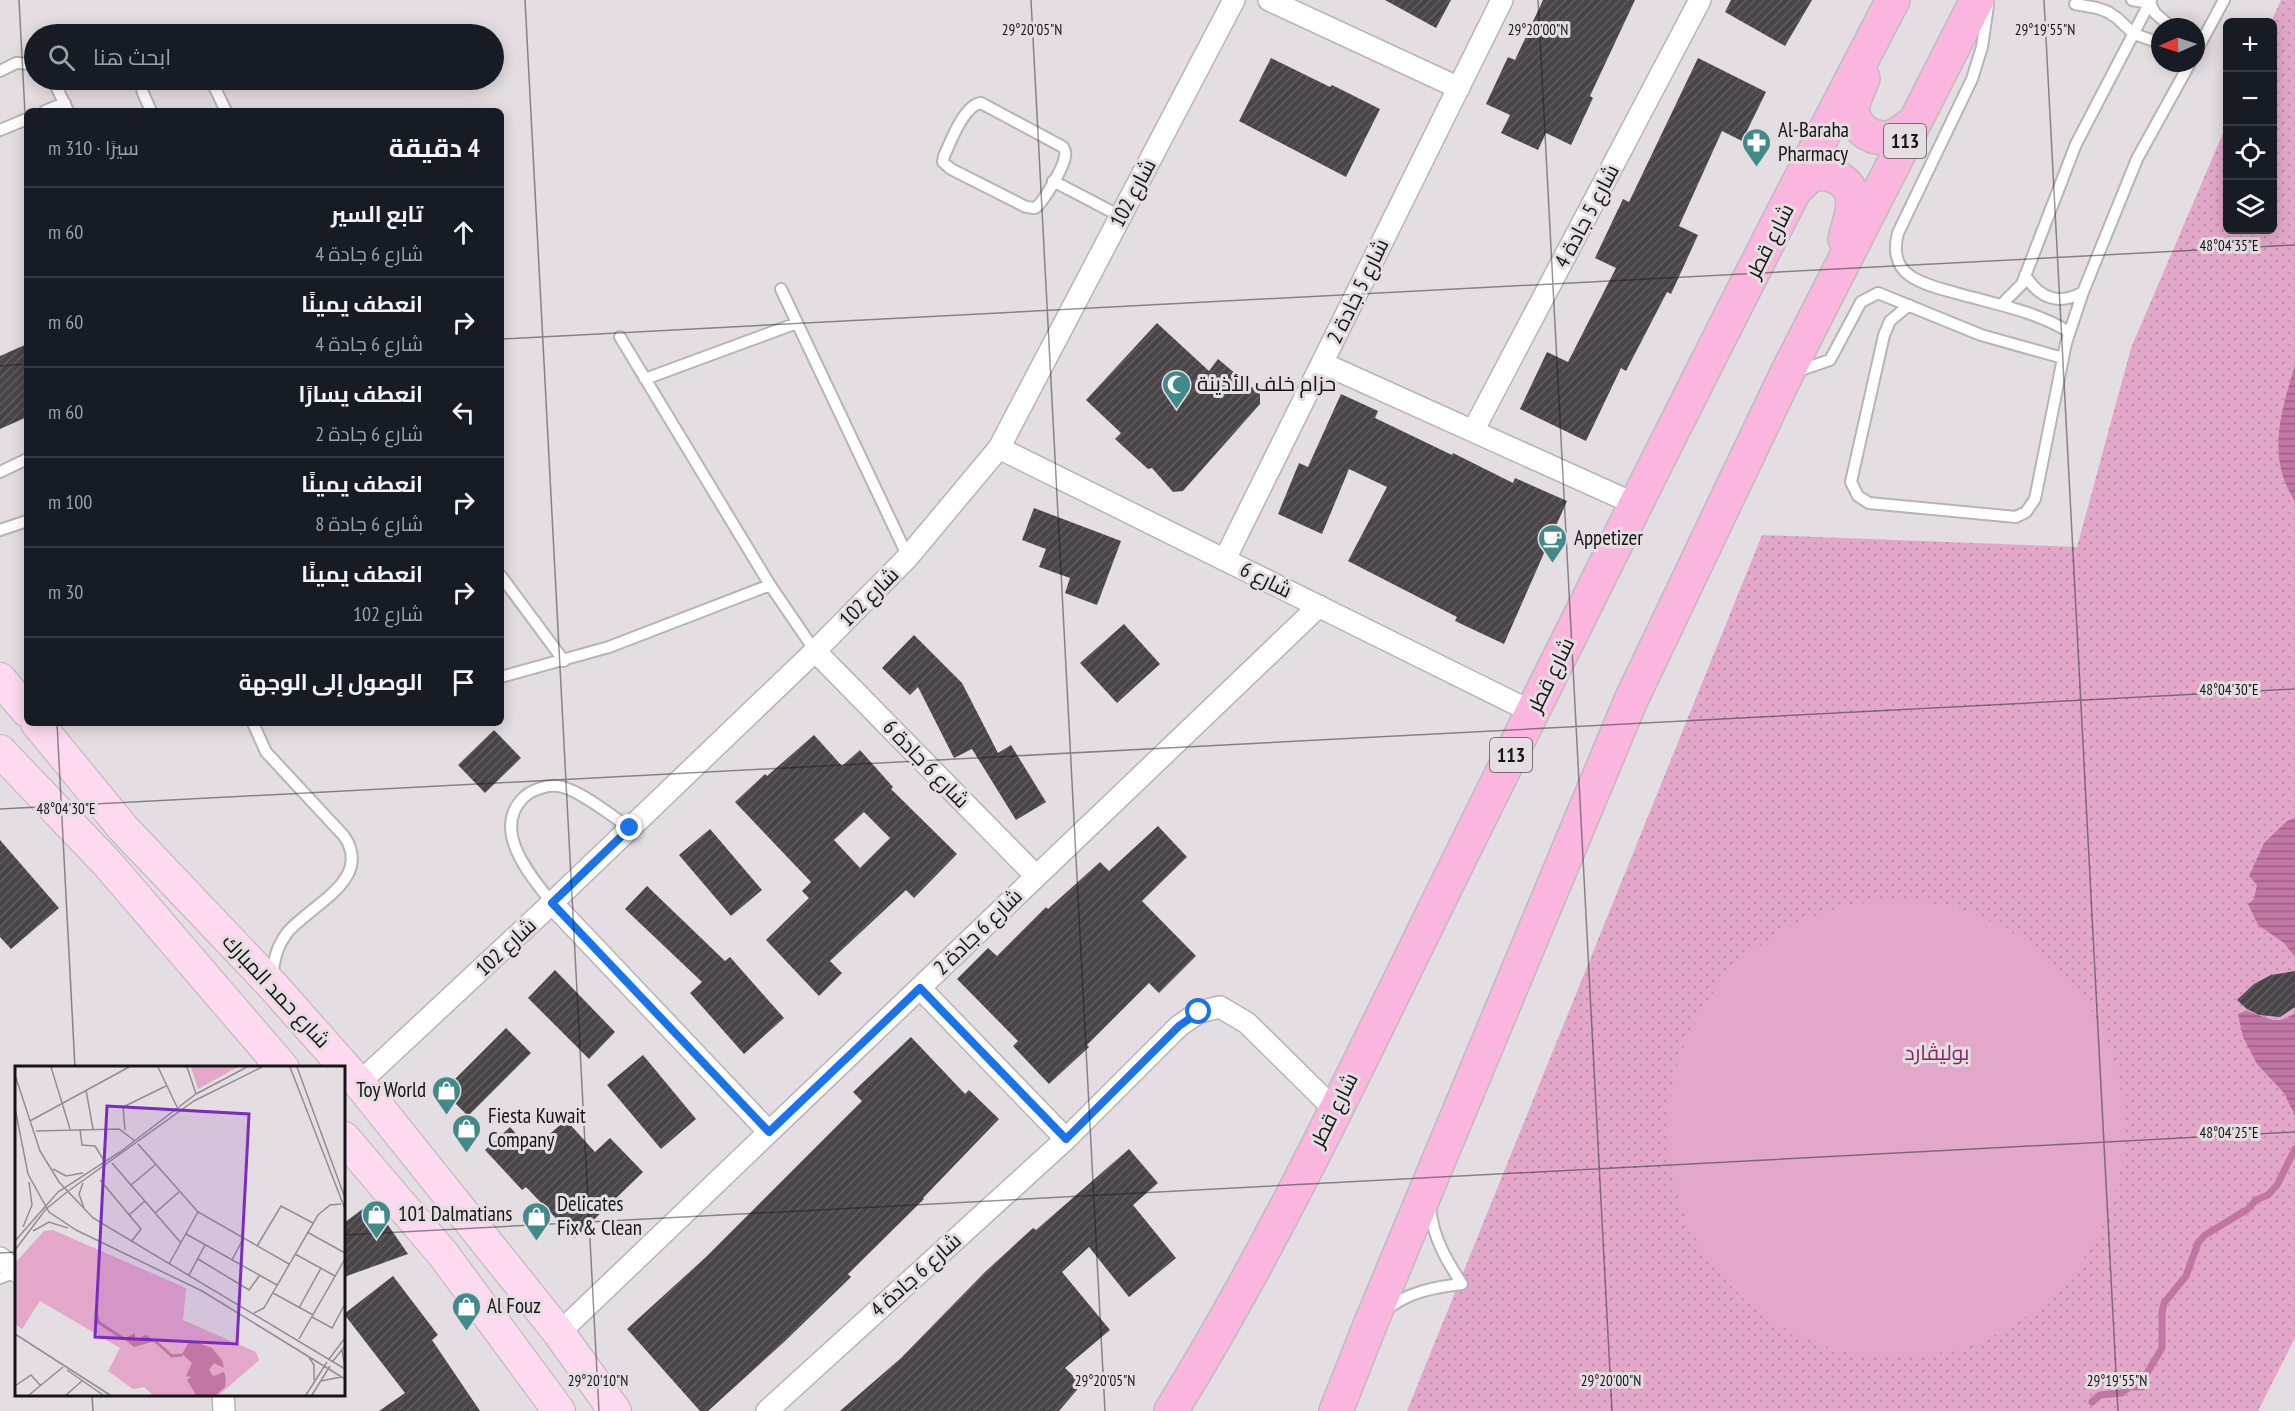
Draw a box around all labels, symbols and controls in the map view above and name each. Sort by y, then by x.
north arrow [2151,18,2205,72]
map controls [2223,18,2277,234]
button: + [2223,18,2277,72]
text: 29°20'05"N [1002,20,1062,39]
text: 29°20'00"N [1508,20,1568,39]
text: 29°19'55"N [2015,20,2075,39]
search box [24,24,504,90]
icon: search [45,41,78,74]
text: ابحث هنا [93,43,171,71]
button: − [2223,72,2277,126]
place label: Al-Baraha Pharmacy [1778,116,1849,167]
road number: 113 [1884,124,1926,158]
pharmacy icon: Al-Baraha Pharmacy [1741,126,1773,168]
button: locate [2223,126,2277,180]
text: 4 دقيقة [389,131,480,164]
text: سيرًا · 310 m [48,135,139,161]
street label: شارع 102 [1103,154,1163,232]
street label: شارع 5 جادة 4 [1548,159,1626,273]
button: layers [2223,180,2277,234]
street label: شارع قطر [1739,199,1801,284]
text: تابع السير [331,200,423,228]
icon: ahead [447,216,480,249]
text: 60 m [48,219,83,245]
street label: شارع 5 جادة 2 [1321,234,1395,348]
text: 48°04'35"E [2199,236,2259,255]
text: شارع 6 جادة 4 [315,241,423,267]
text: انعطف يمينًا [301,290,423,318]
icon: right [447,306,480,339]
text: 60 m [48,309,83,335]
text: شارع 6 جادة 4 [315,331,423,357]
mosque icon: حزام خلف الأذينة [1160,368,1192,410]
place label: حزام خلف الأذينة [1197,370,1336,398]
text: انعطف يسارًا [299,380,423,408]
icon: left [447,396,480,429]
text: 60 m [48,399,83,425]
text: شارع 6 جادة 2 [315,421,423,447]
text: انعطف يمينًا [301,470,423,498]
icon: right [447,486,480,519]
text: 100 m [48,489,92,515]
text: شارع 6 جادة 8 [315,511,423,537]
cafe icon: Appetizer [1537,522,1569,564]
place label: Appetizer [1574,524,1643,551]
street label: شارع 6 [1235,555,1297,605]
text: انعطف يمينًا [301,560,423,588]
street label: شارع 102 [833,561,905,633]
icon: right [447,576,480,609]
text: 30 m [48,579,83,605]
text: شارع 102 [353,601,423,627]
street label: شارع قطر [1520,633,1581,718]
icon: arrive [447,666,480,699]
text: الوصول إلى الوجهة [239,668,423,696]
text: 48°04'30"E [2199,680,2259,699]
street label: شارع 6 جادة 6 [877,714,975,814]
road number: 113 [1490,738,1532,772]
text: 48°04'30"E [36,799,96,818]
route end [616,814,642,840]
street label: شارع 6 جادة 2 [928,883,1028,981]
street label: شارع 102 [470,912,542,982]
street label: شارع حمد المبارك [216,928,336,1054]
route start [1185,998,1211,1024]
park label: بوليڤارد [1905,1039,1969,1066]
inset map [15,1066,345,1396]
street label: شارع قطر [1303,1068,1365,1153]
shop icon: Toy World [431,1074,463,1116]
place label: Toy World [356,1076,426,1103]
place label: Fiesta Kuwait Company [488,1102,586,1153]
shop icon: Fiesta Kuwait Company [451,1112,483,1154]
text: 48°04'25"E [2199,1123,2259,1142]
place label: Delicates Fix & Clean [557,1190,642,1241]
shop icon: 101 Dalmatians [361,1198,393,1240]
place label: 101 Dalmatians [398,1200,512,1227]
shop icon: Delicates Fix & Clean [520,1200,552,1242]
street label: شارع 6 جادة 4 [865,1227,967,1323]
shop icon: Al Fouz [450,1290,482,1332]
place label: Al Fouz [487,1292,541,1319]
text: 29°20'10"N [568,1371,628,1390]
text: 29°20'05"N [1075,1371,1135,1390]
text: 29°20'00"N [1581,1371,1641,1390]
text: 29°19'55"N [2087,1371,2147,1390]

